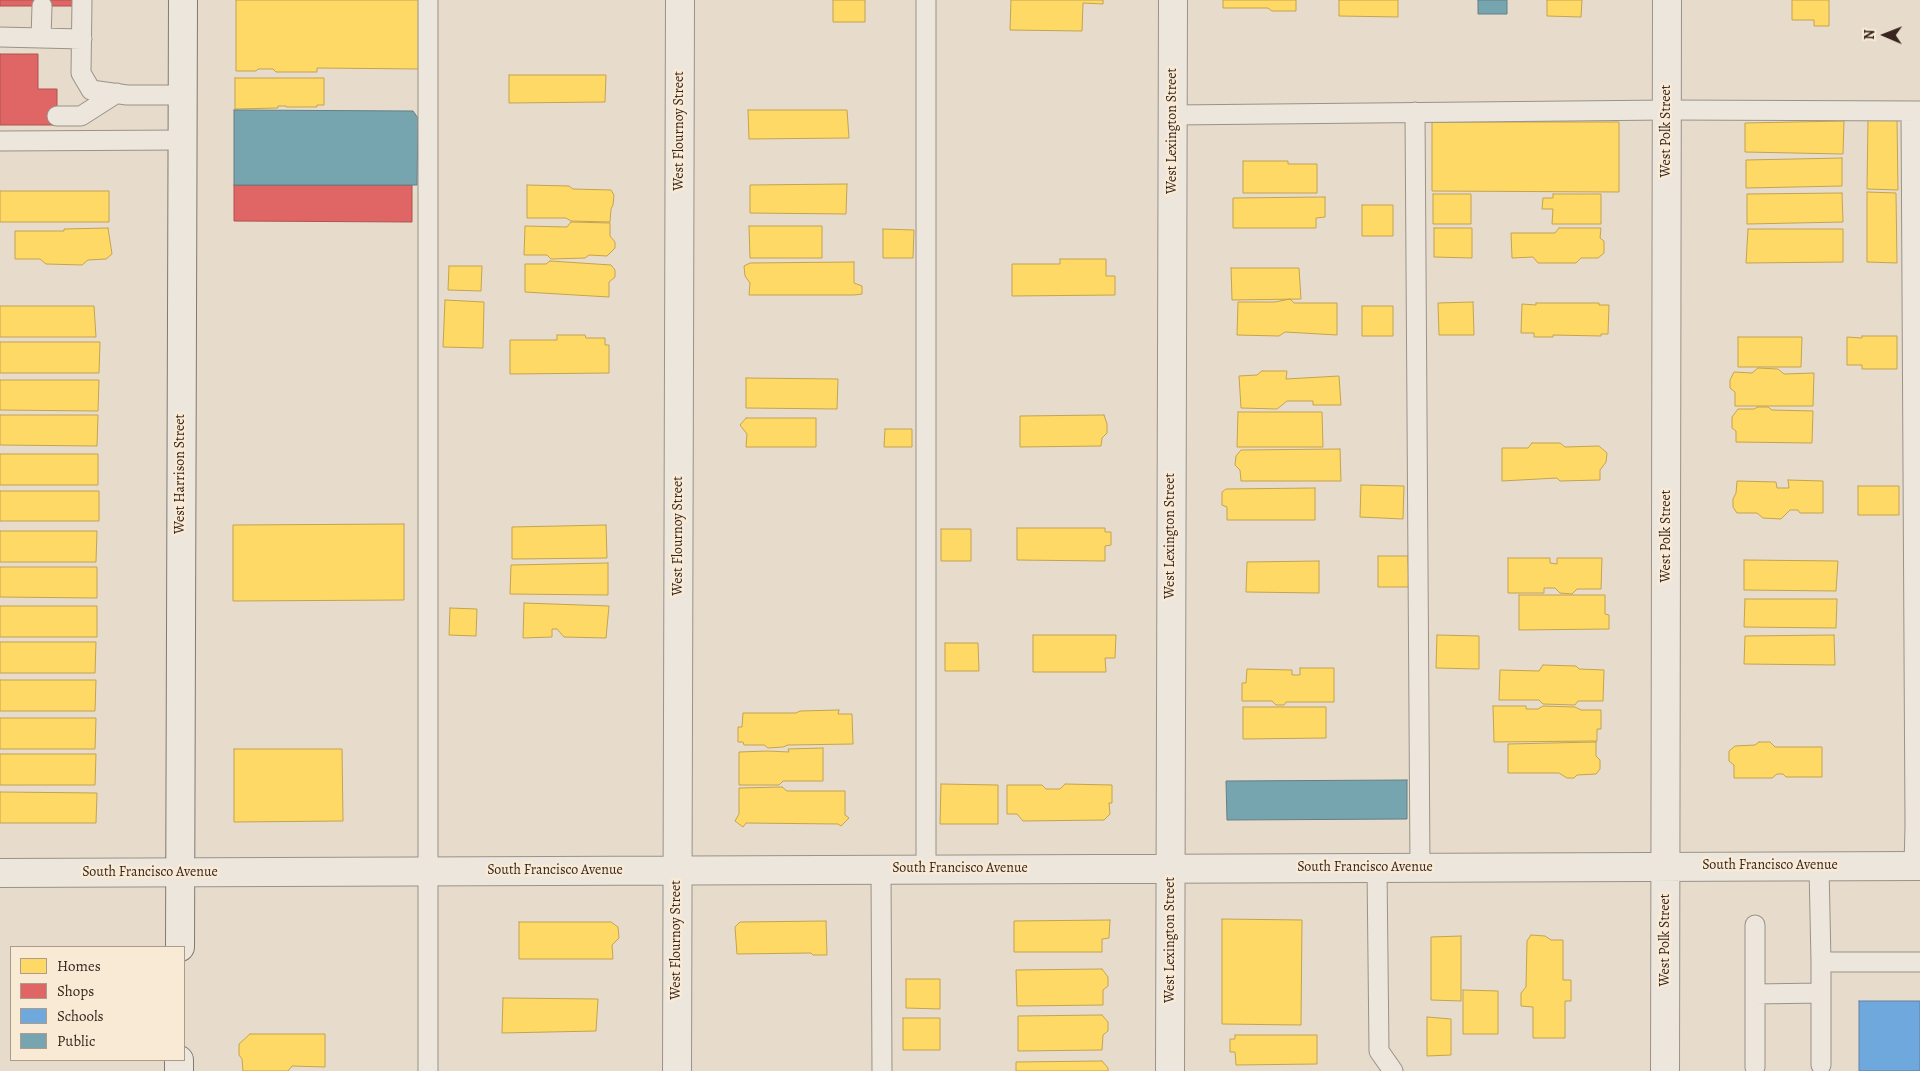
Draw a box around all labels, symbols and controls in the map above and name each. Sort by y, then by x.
north arrow [1860,10,1910,60]
text: N [1860,29,1879,40]
street label: West Lexington Street [1165,68,1181,194]
street label: West Flournoy Street [672,71,688,191]
street label: West Polk Street [1659,85,1675,177]
street label: West Harrison Street [173,414,189,534]
street label: West Lexington Street [1163,473,1179,599]
street label: West Flournoy Street [671,476,687,596]
street label: West Polk Street [1659,490,1675,582]
street label: South Francisco Avenue [1702,858,1838,874]
street label: South Francisco Avenue [1297,860,1433,876]
street label: South Francisco Avenue [892,861,1028,877]
street label: South Francisco Avenue [487,863,623,879]
street label: South Francisco Avenue [82,865,218,881]
street label: West Lexington Street [1163,877,1179,1003]
street label: West Flournoy Street [669,880,685,1000]
street label: West Polk Street [1658,894,1674,986]
legend [10,946,185,1061]
text: Homes [57,956,101,976]
text: Shops [57,981,94,1001]
text: Schools [57,1006,104,1026]
text: Public [57,1031,95,1051]

